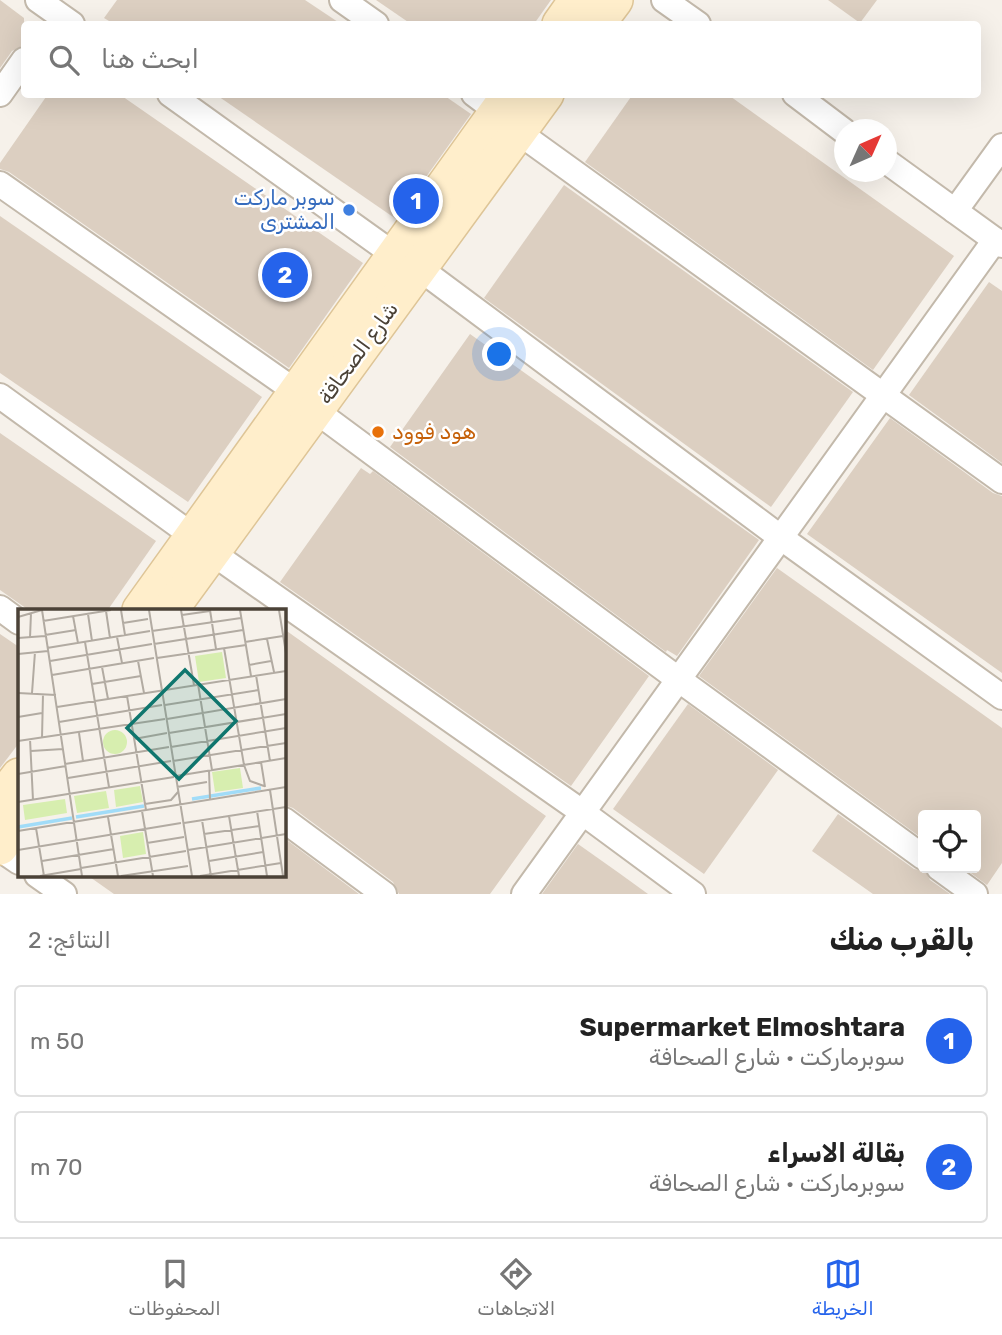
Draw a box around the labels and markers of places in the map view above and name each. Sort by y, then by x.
pin: 1 [393,175,439,227]
place label: سوبر ماركت المشترى [234,185,335,234]
marker: سوبر ماركت المشترى [341,202,357,218]
pin: 2 [262,249,308,301]
place label: هود فوود [392,419,476,445]
marker: هود فوود [370,424,386,440]

